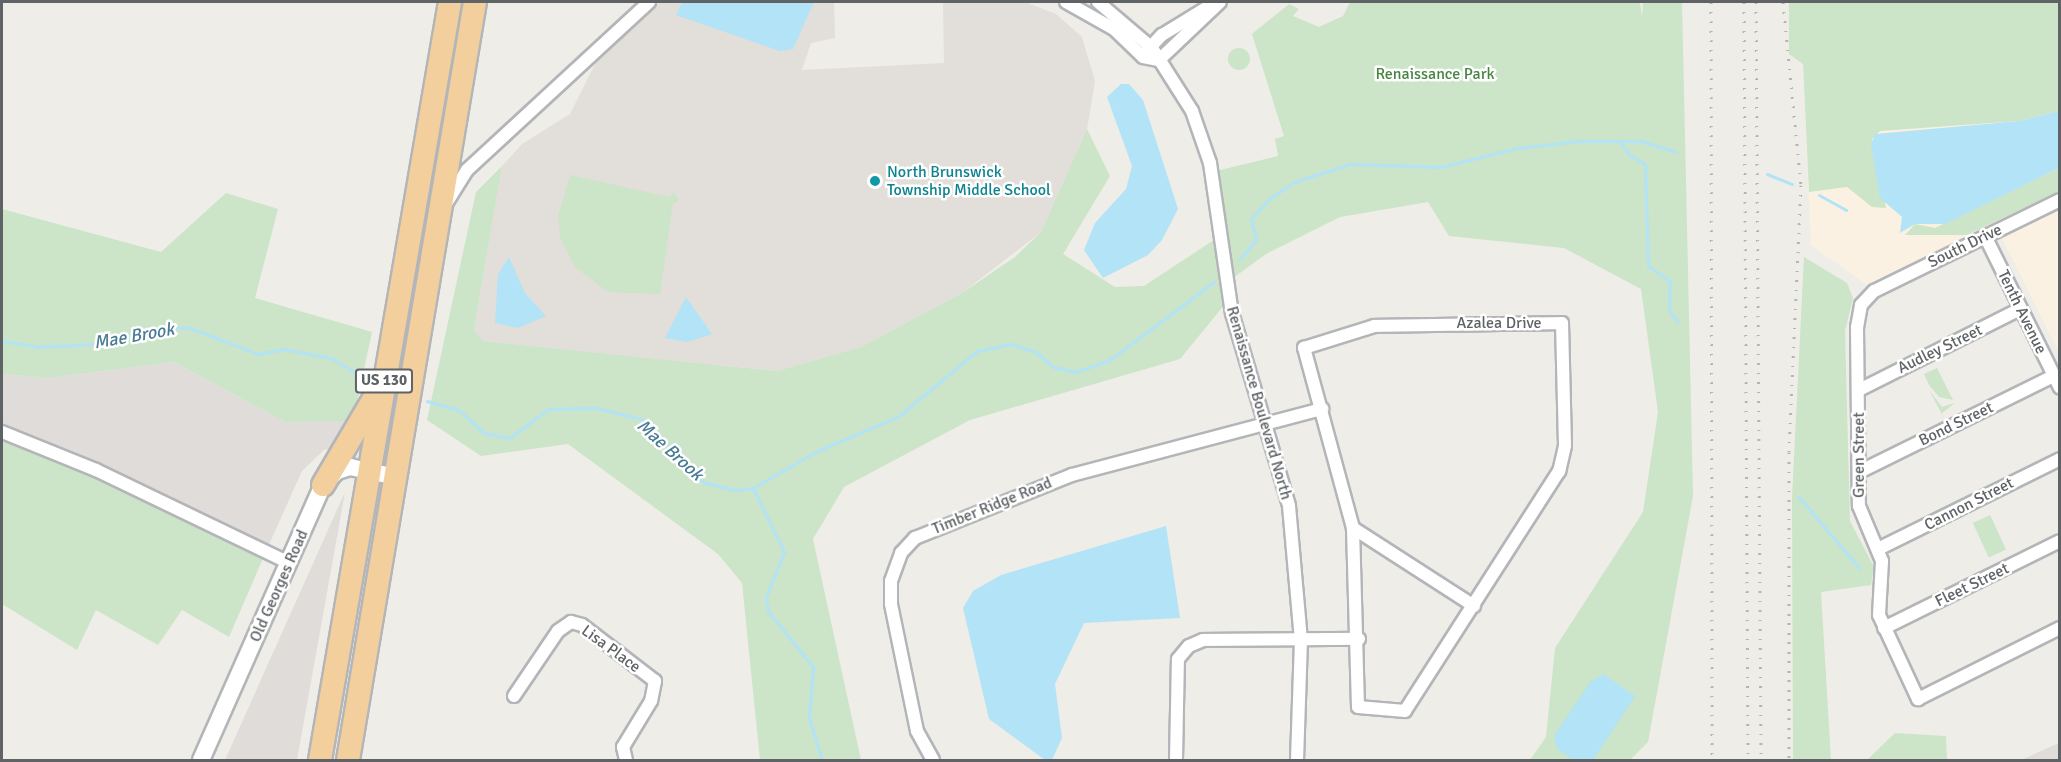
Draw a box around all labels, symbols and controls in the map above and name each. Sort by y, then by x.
park label: Renaissance Park [1375,64,1495,84]
place label: North Brunswick Township Middle School [887,162,1051,200]
marker: North Brunswick Township Middle School [868,174,882,188]
street label: South Drive [1925,220,2005,272]
street label: Tenth Avenue [1993,267,2051,357]
street label: Renaissance Boulevard North [1222,304,1296,502]
street label: Azalea Drive [1456,313,1542,333]
water label: Mae Brook [92,318,176,354]
street label: Audley Street [1895,320,1985,378]
road number: US 130 [354,369,414,393]
street label: Bond Street [1916,398,1996,450]
street label: Green Street [1849,412,1869,498]
water label: Mae Brook [633,415,707,485]
street label: Timber Ridge Road [929,473,1055,539]
street label: Cannon Street [1921,473,2017,535]
street label: Old Georges Road [246,527,312,645]
street label: Fleet Street [1932,559,2012,611]
street label: Lisa Place [578,621,644,677]

